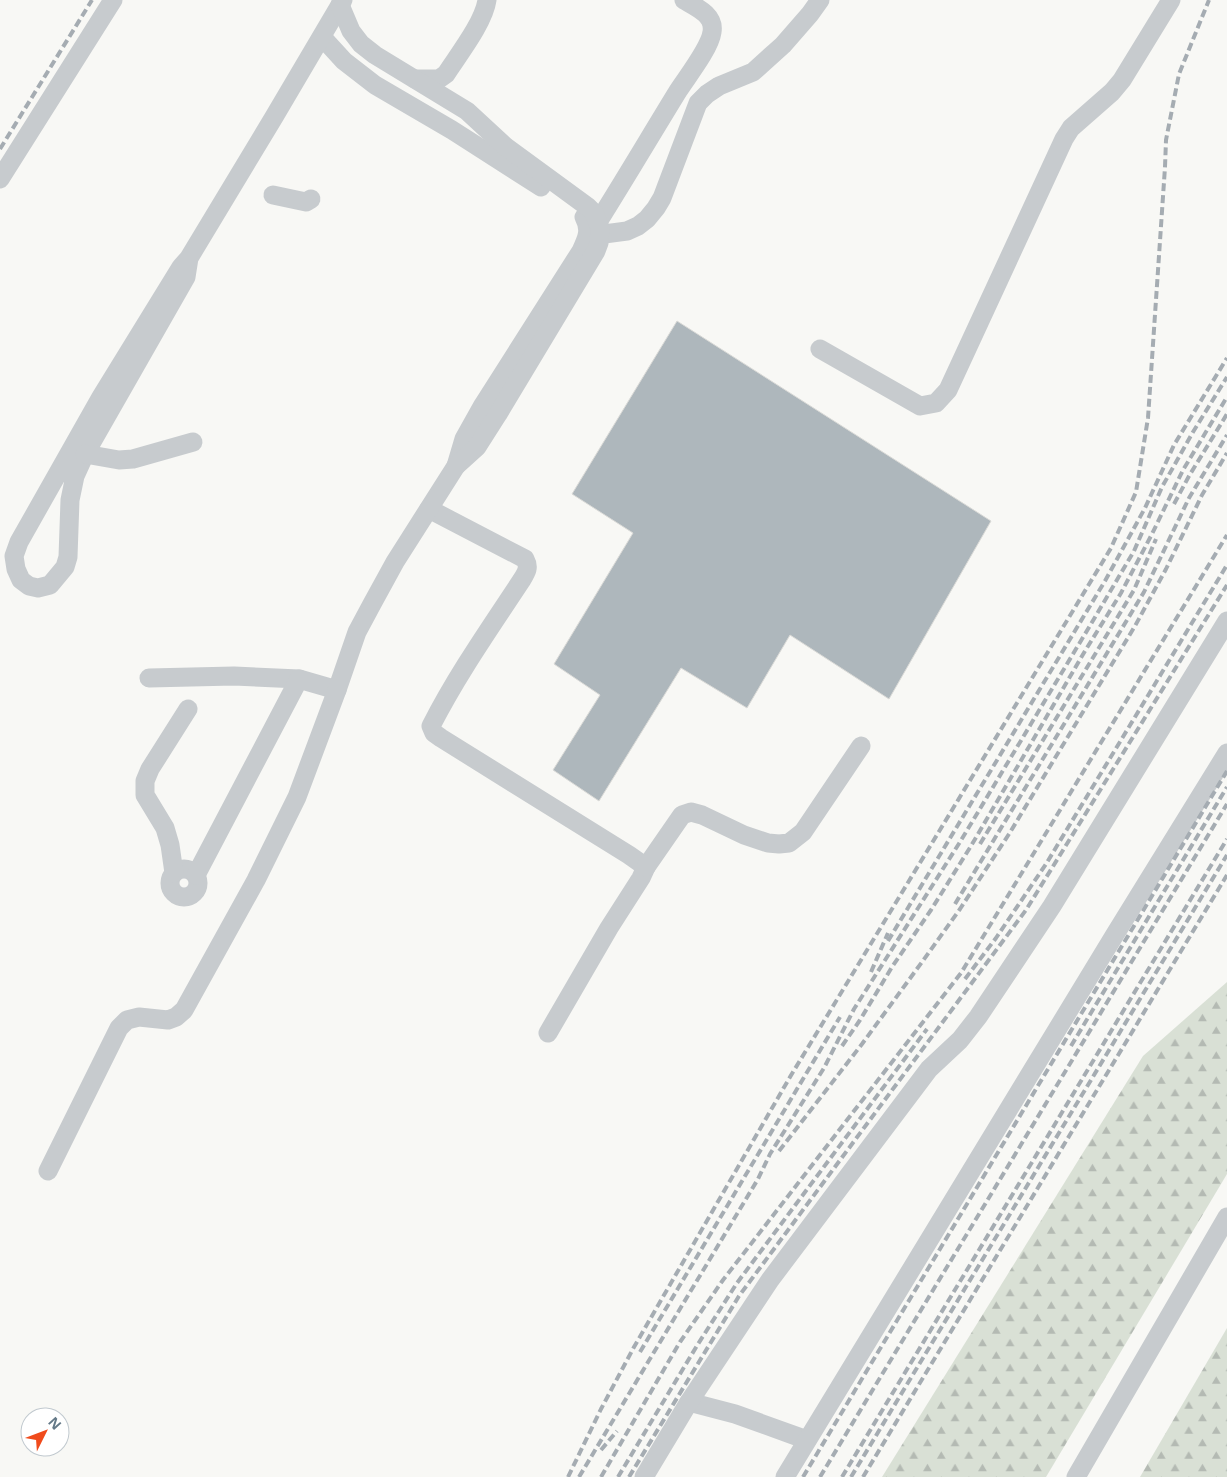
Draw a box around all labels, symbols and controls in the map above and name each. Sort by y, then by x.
north arrow [20,1407,70,1457]
text: N [44,1412,66,1434]

